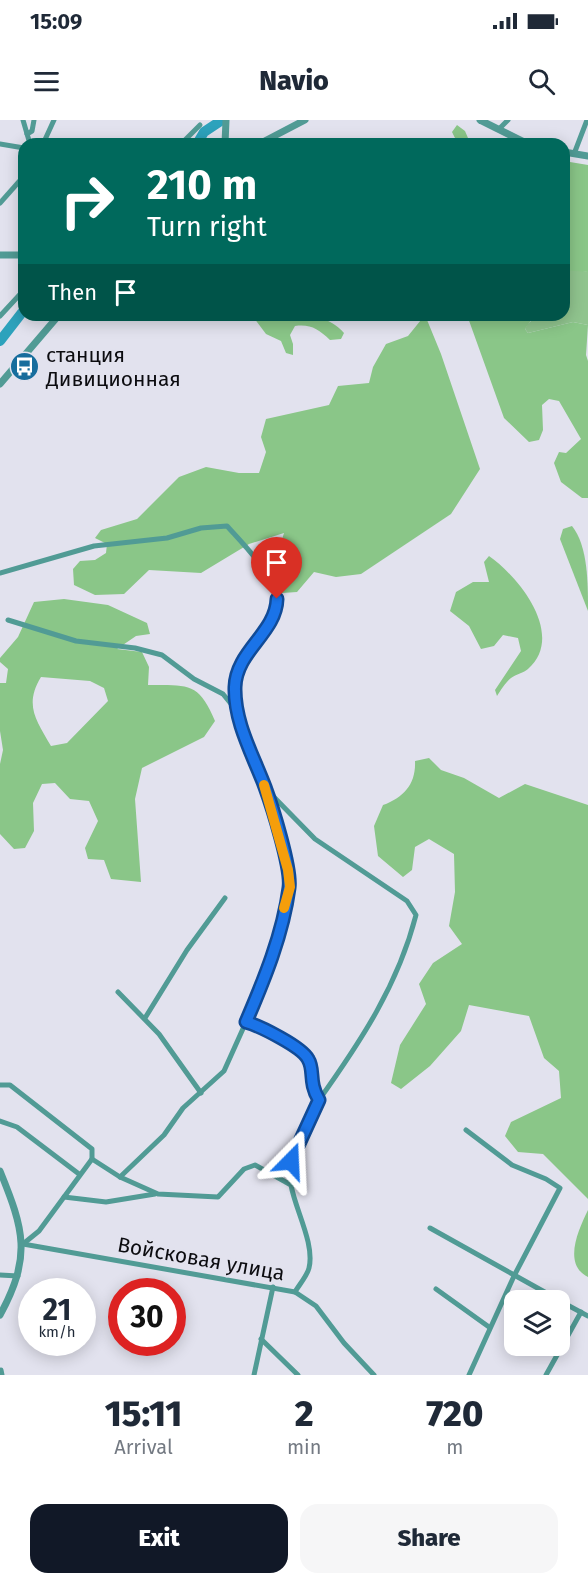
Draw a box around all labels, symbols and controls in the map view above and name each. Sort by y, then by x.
text: 15:09 [30,8,82,35]
icon: menu [30,65,63,98]
text: Navio [259,65,329,97]
icon: search [525,65,558,98]
text: 210 m [147,160,257,210]
icon: right [48,162,126,240]
text: Turn right [147,211,267,243]
icon: arrive [109,276,142,309]
text: Then [48,279,97,306]
place label: станция Дивиционная [45,342,181,392]
bus stop icon: станция Дивиционная [9,351,41,383]
pin [251,537,302,599]
icon: arrive [260,546,293,579]
position arrow [259,1129,323,1193]
street label: Войсковая улица [115,1231,287,1287]
speed limit sign: 30 [108,1278,186,1356]
map controls [504,1290,570,1356]
button: layers [504,1290,570,1356]
text: 21 [43,1292,71,1328]
text: km/h [38,1323,76,1341]
text: 15:11 [105,1392,182,1436]
text: 2 [295,1392,314,1436]
text: 720 [426,1392,483,1436]
text: Arrival [114,1435,173,1459]
text: min [287,1435,321,1459]
text: m [446,1435,463,1459]
button: Exit [30,1504,288,1573]
button: Share [300,1504,558,1573]

